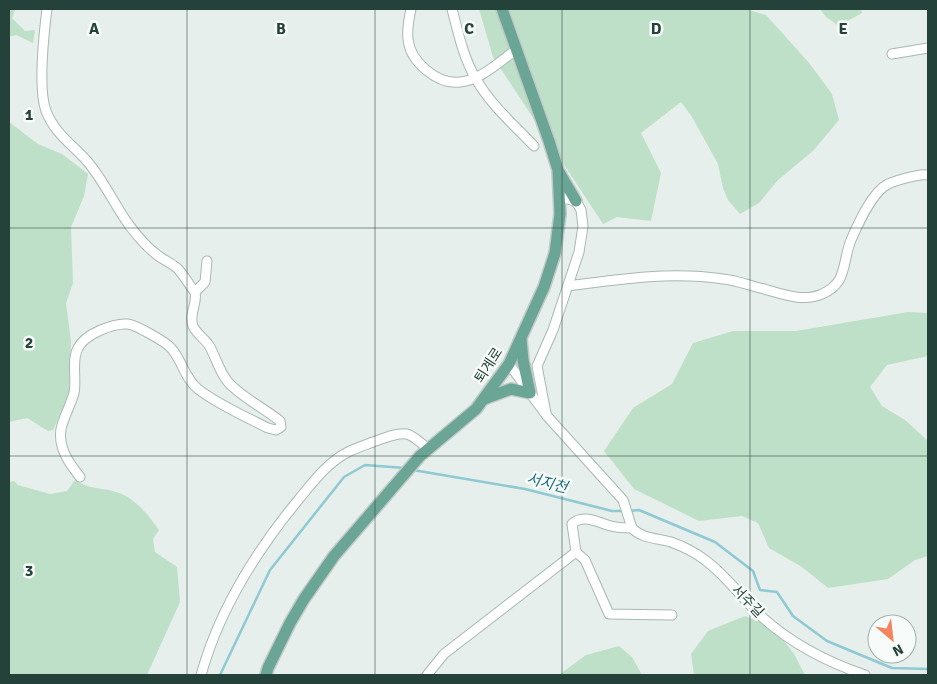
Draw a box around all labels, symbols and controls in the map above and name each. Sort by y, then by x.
text: A [89,19,100,39]
text: B [276,19,286,39]
text: C [464,19,474,39]
text: D [651,19,662,39]
text: E [838,19,848,39]
text: 1 [25,105,34,125]
text: 2 [25,333,33,353]
street label: 퇴계로 [471,344,506,386]
water label: 서지천 [525,469,571,497]
text: 3 [25,561,33,581]
street label: 서주길 [728,582,767,621]
north arrow [867,614,917,664]
text: N [890,640,906,660]

